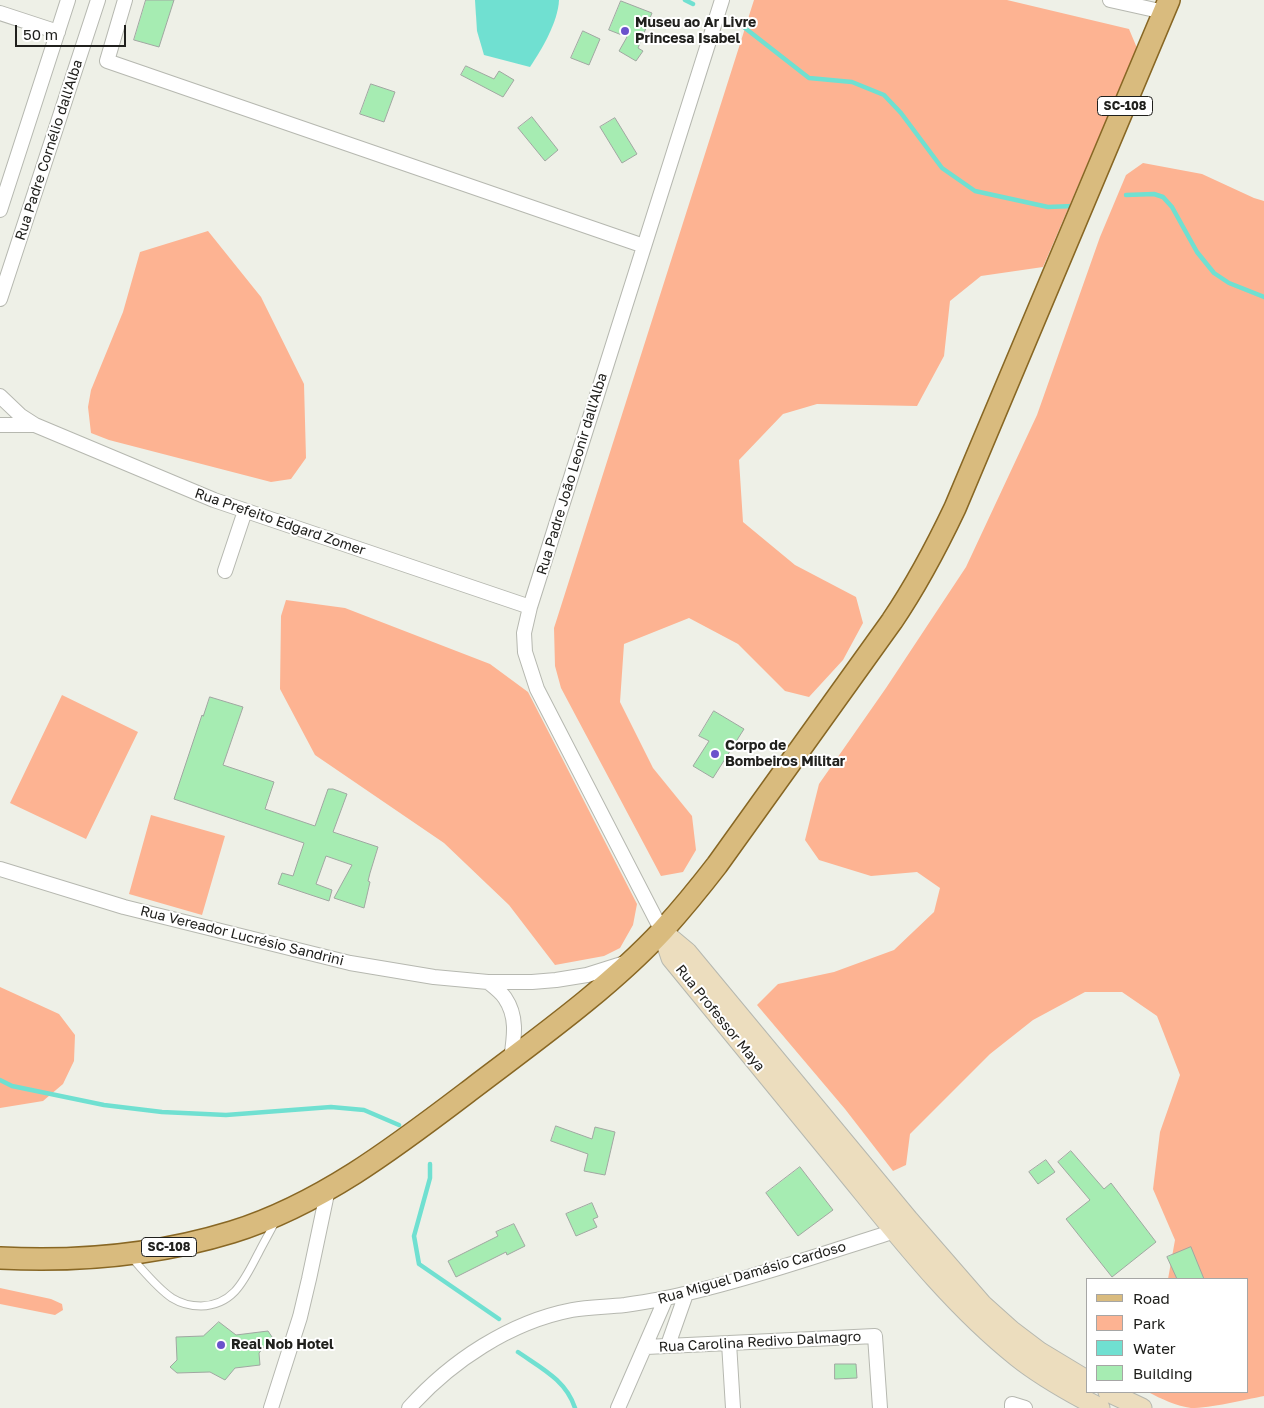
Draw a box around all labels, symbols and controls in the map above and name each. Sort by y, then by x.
scale bar [18,15,129,47]
place label: Museu ao Ar Livre Princesa Isabel [635,15,756,48]
text: 50 m [23,25,58,43]
marker: Museu ao Ar Livre Princesa Isabel [619,25,631,37]
street label: Rua Padre Cornélio dall'Alba [12,58,86,242]
road number: SC-108 [1098,96,1152,115]
street label: Rua Padre João Leonir dall'Alba [533,371,611,577]
street label: Rua Prefeito Edgard Zomer [192,485,368,559]
place label: Corpo de Bombeiros Militar [725,738,845,770]
marker: Corpo de Bombeiros Militar [709,748,721,760]
street label: Rua Vereador Lucrésio Sandrini [139,903,345,969]
street label: Rua Professor Maya [672,961,768,1075]
road number: SC-108 [142,1238,196,1256]
street label: Rua Miguel Damásio Cardoso [656,1238,848,1308]
legend [1086,1278,1249,1393]
text: Road [1133,1289,1170,1307]
text: Park [1133,1314,1165,1332]
street label: Rua Carolina Redivo Dalmagro [658,1328,862,1356]
place label: Real Nob Hotel [231,1337,334,1353]
marker: Real Nob Hotel [215,1339,227,1351]
text: Water [1133,1339,1176,1357]
text: Building [1133,1364,1193,1382]

